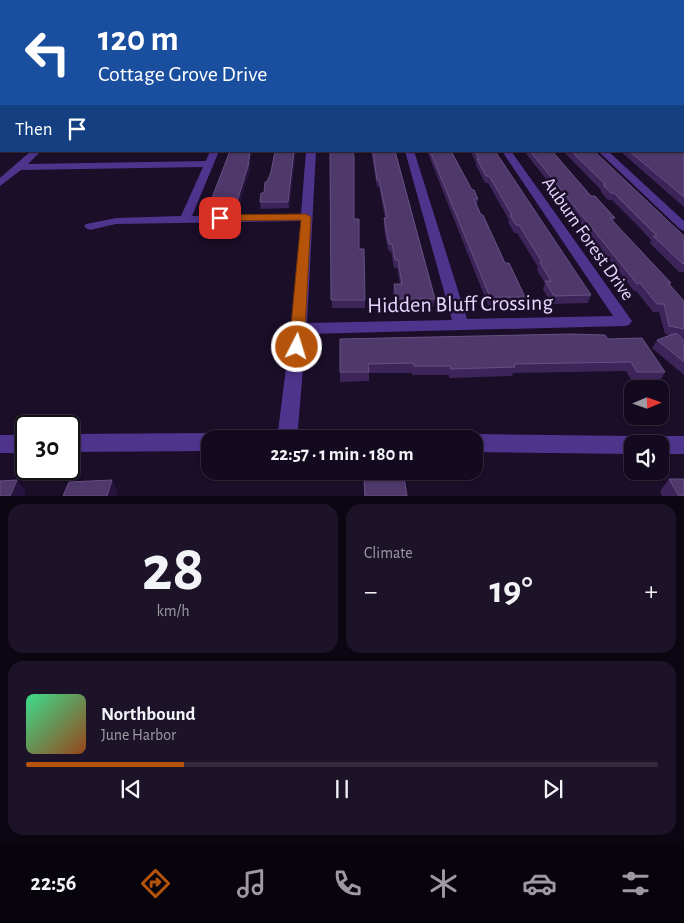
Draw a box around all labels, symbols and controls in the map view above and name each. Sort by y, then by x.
icon: left [15,20,80,85]
text: 120 m [98,22,179,57]
text: Cottage Grove Drive [98,63,267,85]
icon: arrive [63,115,91,143]
text: Then [15,120,53,139]
street label: Auburn Forest Drive [538,174,637,304]
pin [199,197,241,239]
icon: arrive [206,204,234,232]
street label: Hidden Bluff Crossing [367,291,553,317]
position arrow [270,320,322,372]
north arrow [624,380,669,425]
map controls [624,380,669,480]
speed limit sign: 30 [15,415,80,480]
button: sound [624,435,669,480]
text: 22:57 · 1 min · 180 m [270,445,414,464]
text: 28 [142,537,204,602]
text: Climate [364,545,413,561]
text: 19° [489,572,533,610]
text: − [364,578,377,606]
text: + [645,578,658,606]
text: km/h [156,603,190,619]
text: Northbound [101,705,196,724]
text: June Harbor [101,727,176,743]
icon: previous [117,775,145,803]
icon: pause [328,775,356,803]
icon: next [539,775,567,803]
icon: directions [138,866,173,901]
icon: music [234,866,269,901]
icon: phone [330,866,365,901]
icon: climate [426,866,461,901]
icon: car [522,866,557,901]
icon: filters [618,866,653,901]
text: 22:56 [31,872,76,894]

